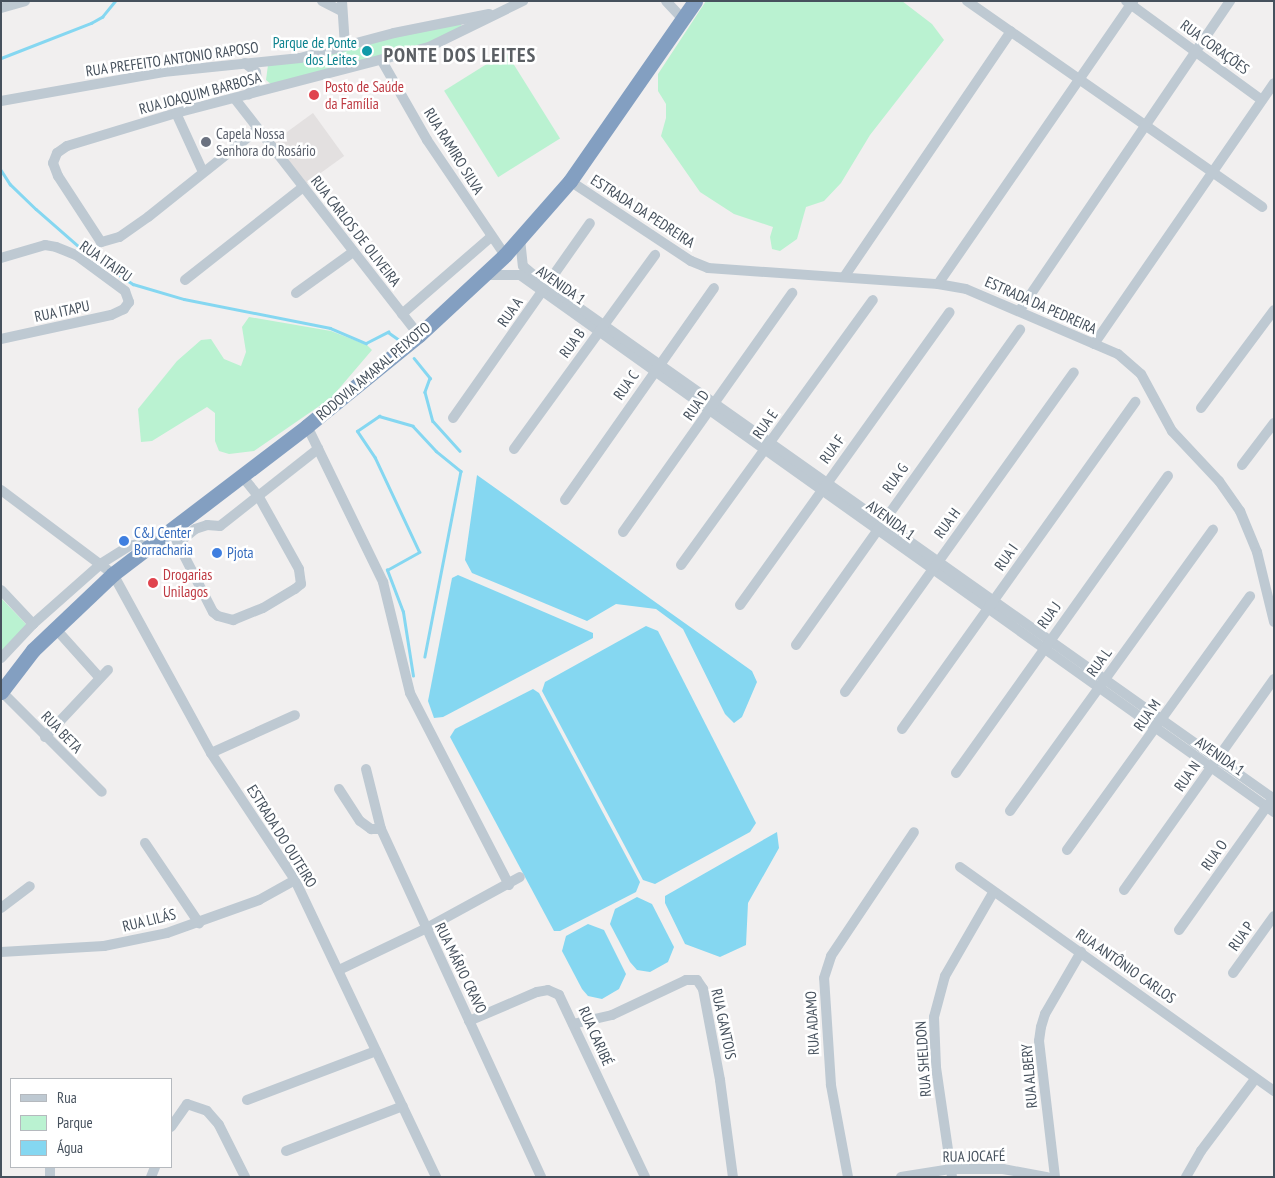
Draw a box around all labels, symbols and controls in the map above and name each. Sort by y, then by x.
street label: RUA CORAÇÕES [1177,16,1253,78]
place label: Parque de Ponte dos Leites [273,33,357,68]
street label: RUA PREFEITO ANTONIO RAPOSO [84,38,260,80]
district label: PONTE DOS LEITES [382,43,538,67]
marker: Parque de Ponte dos Leites [361,45,373,57]
street label: RUA JOAQUIM BARBOSA [137,68,263,118]
place label: Posto de Saúde da Família [325,77,404,112]
marker: Posto de Saúde da Família [307,88,321,102]
street label: RUA RAMIRO SILVA [420,104,488,198]
place label: Capela Nossa Senhora do Rosário [216,124,316,159]
marker: Capela Nossa Senhora do Rosário [200,136,212,148]
street label: ESTRADA DA PEDREIRA [587,170,699,252]
street label: RUA CARLOS DE OLIVEIRA [307,172,405,290]
street label: RUA ITAIPU [76,236,136,286]
street label: AVENIDA 1 [533,262,589,308]
street label: ESTRADA DA PEDREIRA [982,272,1100,338]
street label: RUA A [493,294,527,330]
street label: RUA ITAPU [33,296,91,326]
street label: RODOVIA AMARAL PEIXOTO [312,318,434,424]
street label: RUA B [555,325,589,361]
street label: RUA C [609,367,643,403]
street label: RUA D [679,386,713,424]
street label: RUA E [749,406,781,442]
street label: RUA F [815,431,849,467]
street label: RUA G [878,459,912,497]
street label: AVENIDA 1 [863,496,919,544]
street label: RUA H [930,504,964,542]
place label: C&J Center Borracharia [134,523,193,558]
marker: C&J Center Borracharia [118,535,130,547]
street label: RUA I [990,540,1022,574]
place label: Pjota [227,544,254,562]
marker: Pjota [211,547,223,559]
place label: Drogarias Unilagos [163,565,212,600]
marker: Drogarias Unilagos [147,577,159,589]
street label: RUA J [1033,598,1065,632]
street label: RUA L [1082,644,1116,680]
street label: RUA M [1130,696,1164,734]
street label: RUA BETA [38,707,86,757]
street label: AVENIDA 1 [1192,733,1248,779]
street label: RUA N [1170,757,1204,795]
street label: ESTRADA DO OUTEIRO [243,781,321,891]
street label: RUA O [1197,836,1231,874]
street label: RUA LILÁS [120,905,178,935]
street label: RUA P [1224,918,1258,954]
street label: RUA MÁRIO CRAVO [431,920,491,1016]
street label: RUA ANTÔNIO CARLOS [1072,925,1180,1007]
street label: RUA GANTOIS [708,987,740,1061]
street label: RUA ADAMO [801,990,823,1056]
street label: RUA CARIBÉ [575,1004,617,1068]
street label: RUA SHELDON [911,1020,935,1098]
street label: RUA ALBERY [1017,1043,1041,1109]
legend [10,1078,172,1168]
text: Rua [57,1088,77,1107]
text: Parque [57,1113,93,1132]
text: Água [57,1138,83,1157]
street label: RUA JOCAFÉ [942,1146,1006,1166]

